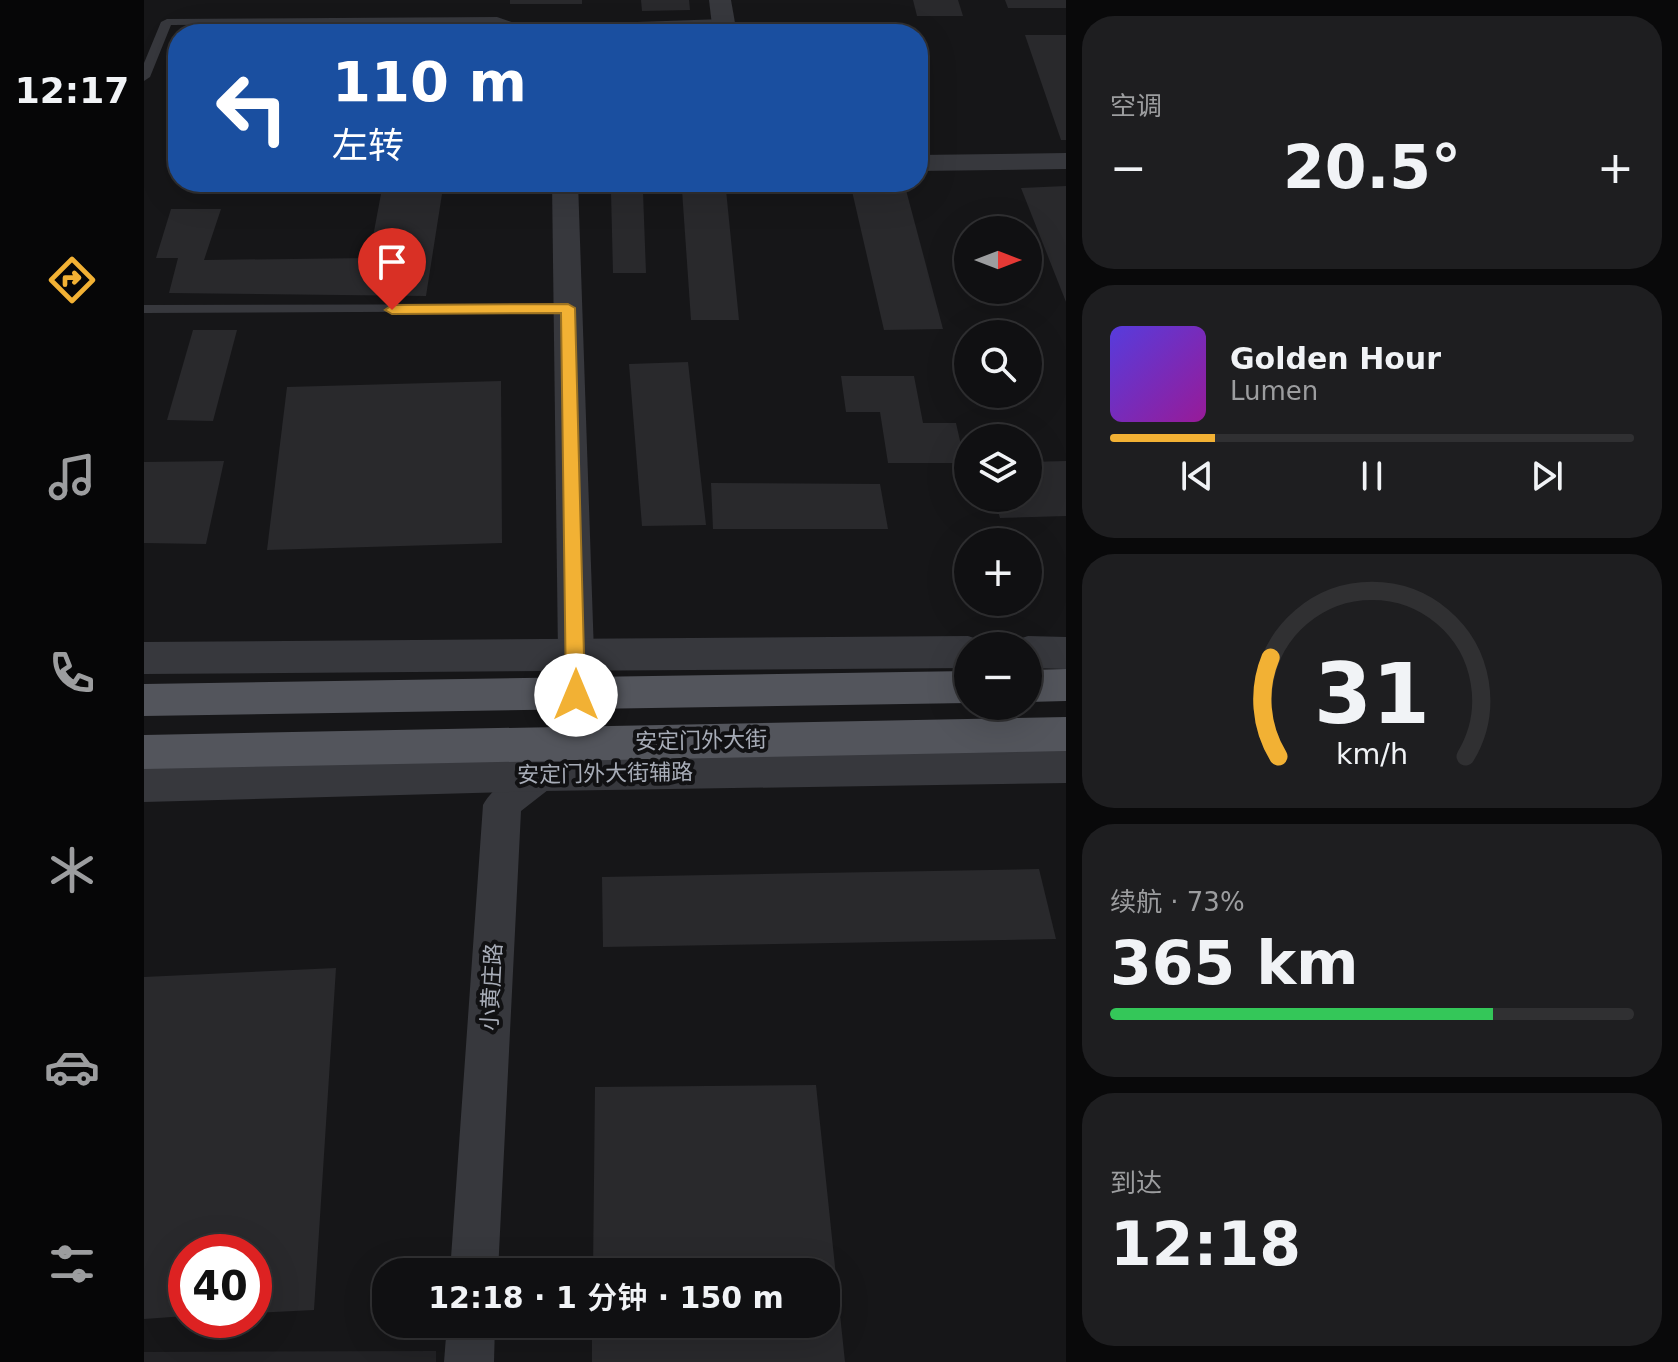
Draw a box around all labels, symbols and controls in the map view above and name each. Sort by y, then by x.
text: 110 m [332,49,527,114]
icon: left [200,56,304,160]
text: 12:17 [15,70,129,111]
text: 空调 [1110,91,1162,121]
text: 左转 [332,125,404,166]
text: 20.5° [1283,132,1461,202]
text: − [1110,142,1147,193]
text: + [1597,142,1634,193]
north arrow [954,216,1042,304]
map controls [954,216,1042,720]
pin [358,228,426,310]
icon: arrive [370,240,414,284]
icon: directions [44,252,100,308]
button: search [954,320,1042,408]
text: Golden Hour [1230,341,1441,376]
text: Lumen [1230,376,1318,406]
button: layers [954,424,1042,512]
icon: music [44,449,100,505]
icon: previous [1175,454,1219,498]
icon: pause [1350,454,1394,498]
icon: next [1525,454,1569,498]
button: + [954,528,1042,616]
button: − [954,632,1042,720]
icon: phone [44,645,100,701]
text: 31 [1314,646,1430,743]
position arrow [534,653,618,737]
street label: 安定门外大街 [635,727,767,754]
text: km/h [1336,737,1408,771]
street label: 安定门外大街辅路 [517,759,693,788]
icon: climate [44,842,100,898]
text: 续航 · 73% [1110,887,1245,917]
text: 365 km [1110,928,1359,998]
street label: 小黄庄路 [477,942,506,1032]
icon: car [44,1039,100,1095]
text: 到达 [1110,1168,1162,1198]
text: 12:18 [1110,1209,1301,1279]
speed limit sign: 40 [168,1234,272,1338]
icon: filters [44,1236,100,1292]
text: 12:18 · 1 分钟 · 150 m [428,1280,784,1315]

